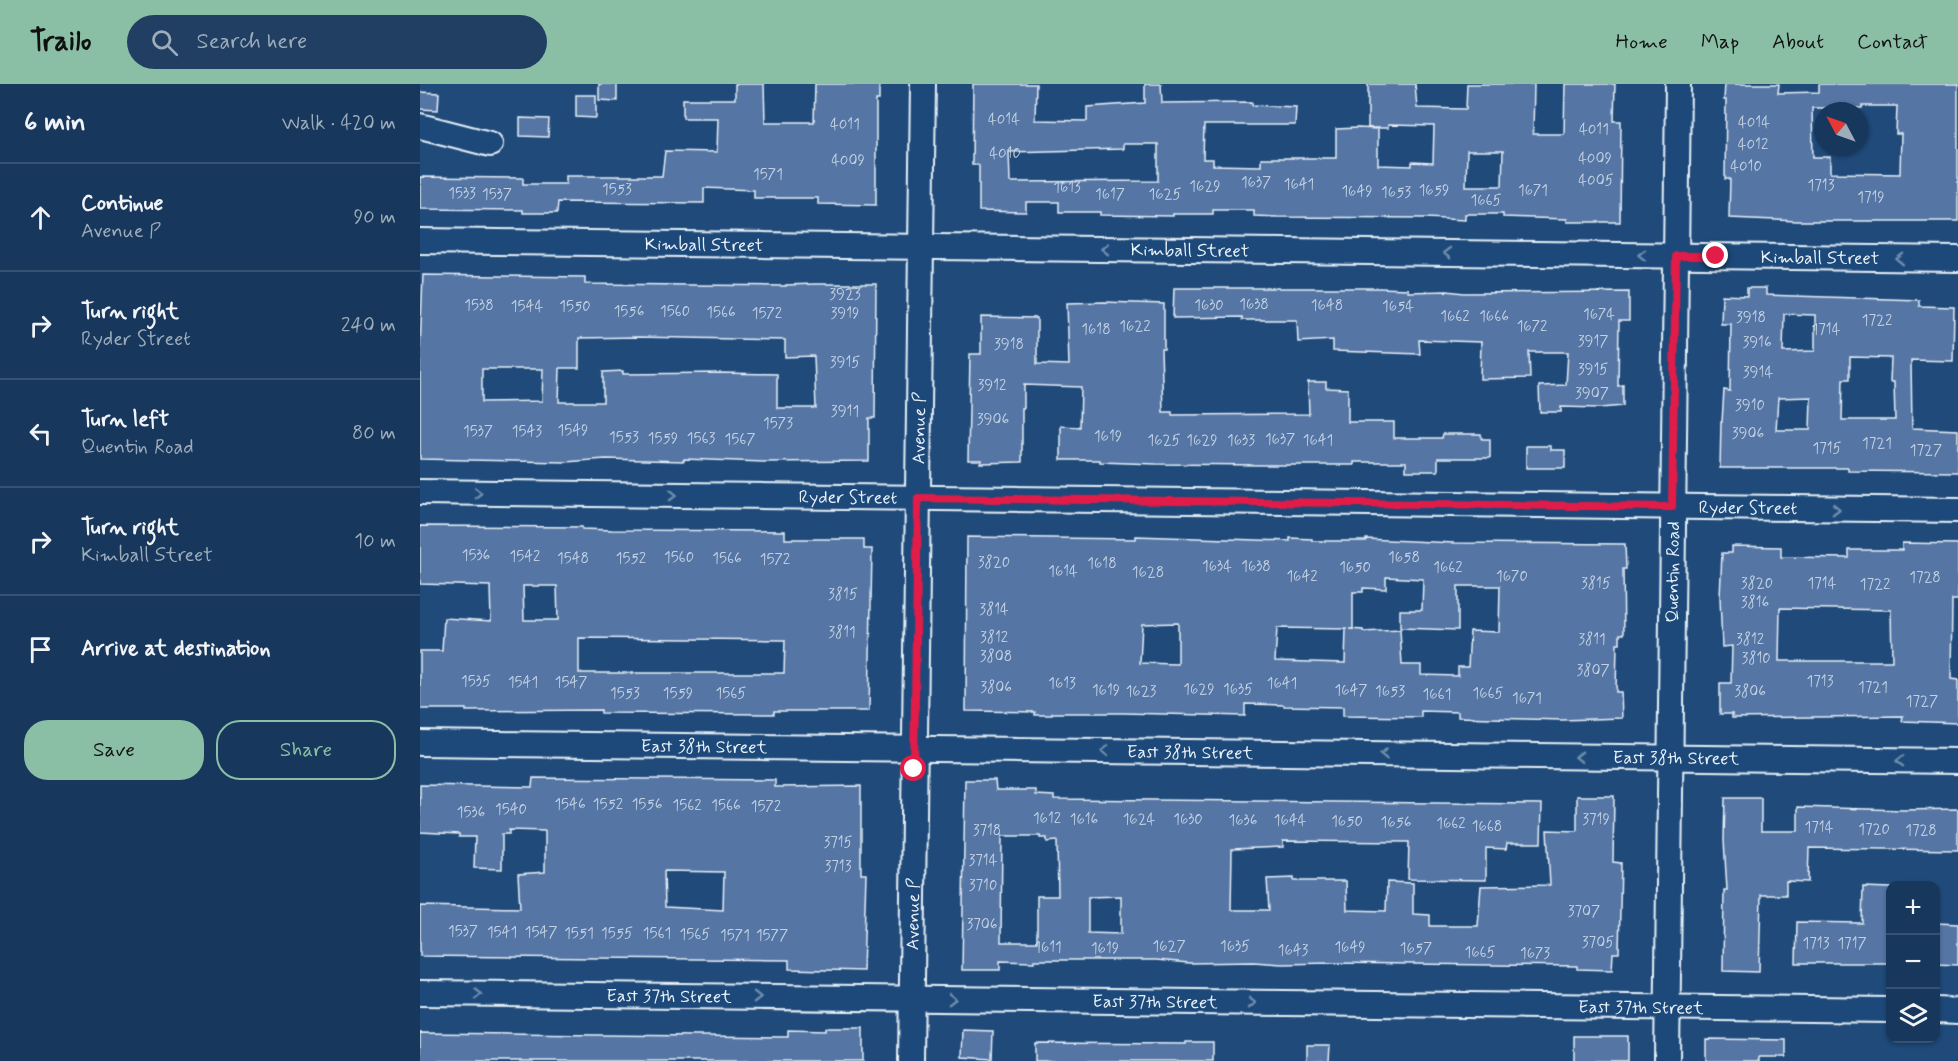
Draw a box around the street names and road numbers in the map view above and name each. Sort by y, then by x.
street label: Kimball Street [644,233,763,258]
street label: Kimball Street [1130,238,1249,264]
street label: Kimball Street [1760,246,1879,271]
street label: Avenue P [907,392,932,464]
street label: Ryder Street [798,485,898,511]
street label: Ryder Street [1698,496,1798,521]
street label: Quentin Road [1661,521,1686,623]
street label: East 38th Street [641,735,768,760]
street label: East 38th Street [1127,740,1254,766]
street label: East 38th Street [1613,746,1740,771]
street label: Avenue P [901,878,926,950]
street label: East 37th Street [606,984,732,1010]
street label: East 37th Street [1092,990,1218,1015]
street label: East 37th Street [1578,995,1704,1021]

